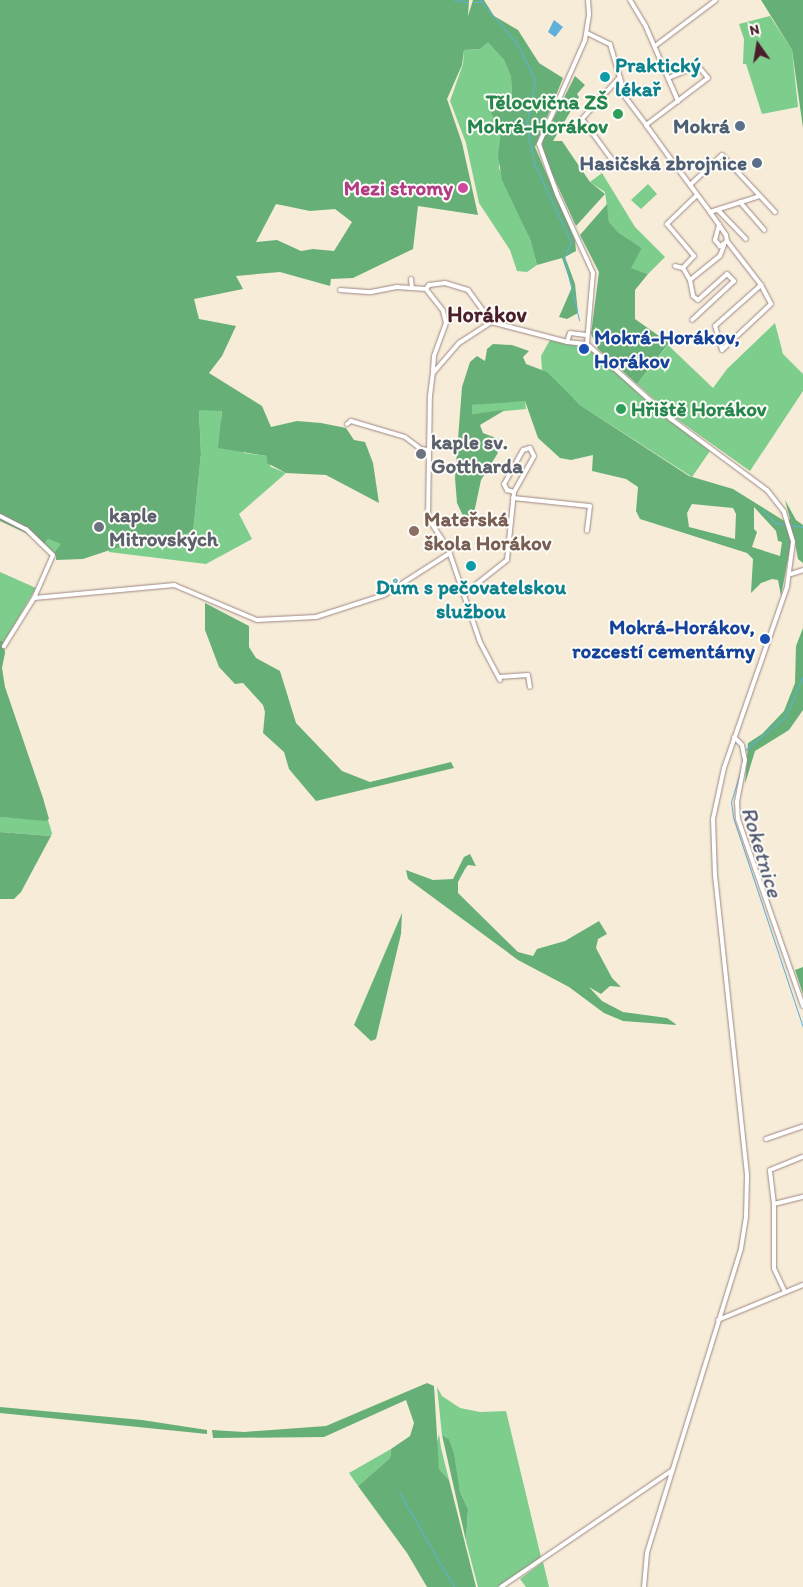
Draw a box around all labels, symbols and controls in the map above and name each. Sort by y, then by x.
north arrow [733,20,783,70]
text: N [748,21,761,39]
place label: Praktický lékař [615,52,701,102]
marker: Praktický lékař [599,71,611,83]
place label: Tělocvična ZŠ Mokrá-Horákov [467,89,608,139]
marker: Tělocvična ZŠ Mokrá-Horákov [612,108,624,120]
place label: Mokrá [673,113,730,139]
marker: Mokrá [734,120,746,132]
place label: Hasičská zbrojnice [580,150,747,176]
marker: Hasičská zbrojnice [751,157,763,169]
place label: Mezi stromy [343,175,453,201]
marker: Mezi stromy [457,182,469,194]
district label: Horákov [447,302,527,328]
place label: Mokrá-Horákov, Horákov [594,324,740,374]
marker: Mokrá-Horákov, Horákov [578,343,590,355]
place label: Hřiště Horákov [631,396,767,422]
marker: Hřiště Horákov [615,403,627,415]
place label: kaple sv. Gottharda [431,429,523,479]
marker: kaple sv. Gottharda [415,448,427,460]
place label: kaple Mitrovských [109,502,218,552]
place label: Mateřská škola Horákov [424,506,551,556]
marker: kaple Mitrovských [93,521,105,533]
marker: Mateřská škola Horákov [408,525,420,537]
marker: Dům s pečovatelskou službou [465,560,477,572]
place label: Dům s pečovatelskou službou [376,574,566,624]
place label: Mokrá-Horákov, rozcestí cementárny [572,614,755,664]
marker: Mokrá-Horákov, rozcestí cementárny [759,633,771,645]
water label: Roketnice [736,804,788,900]

